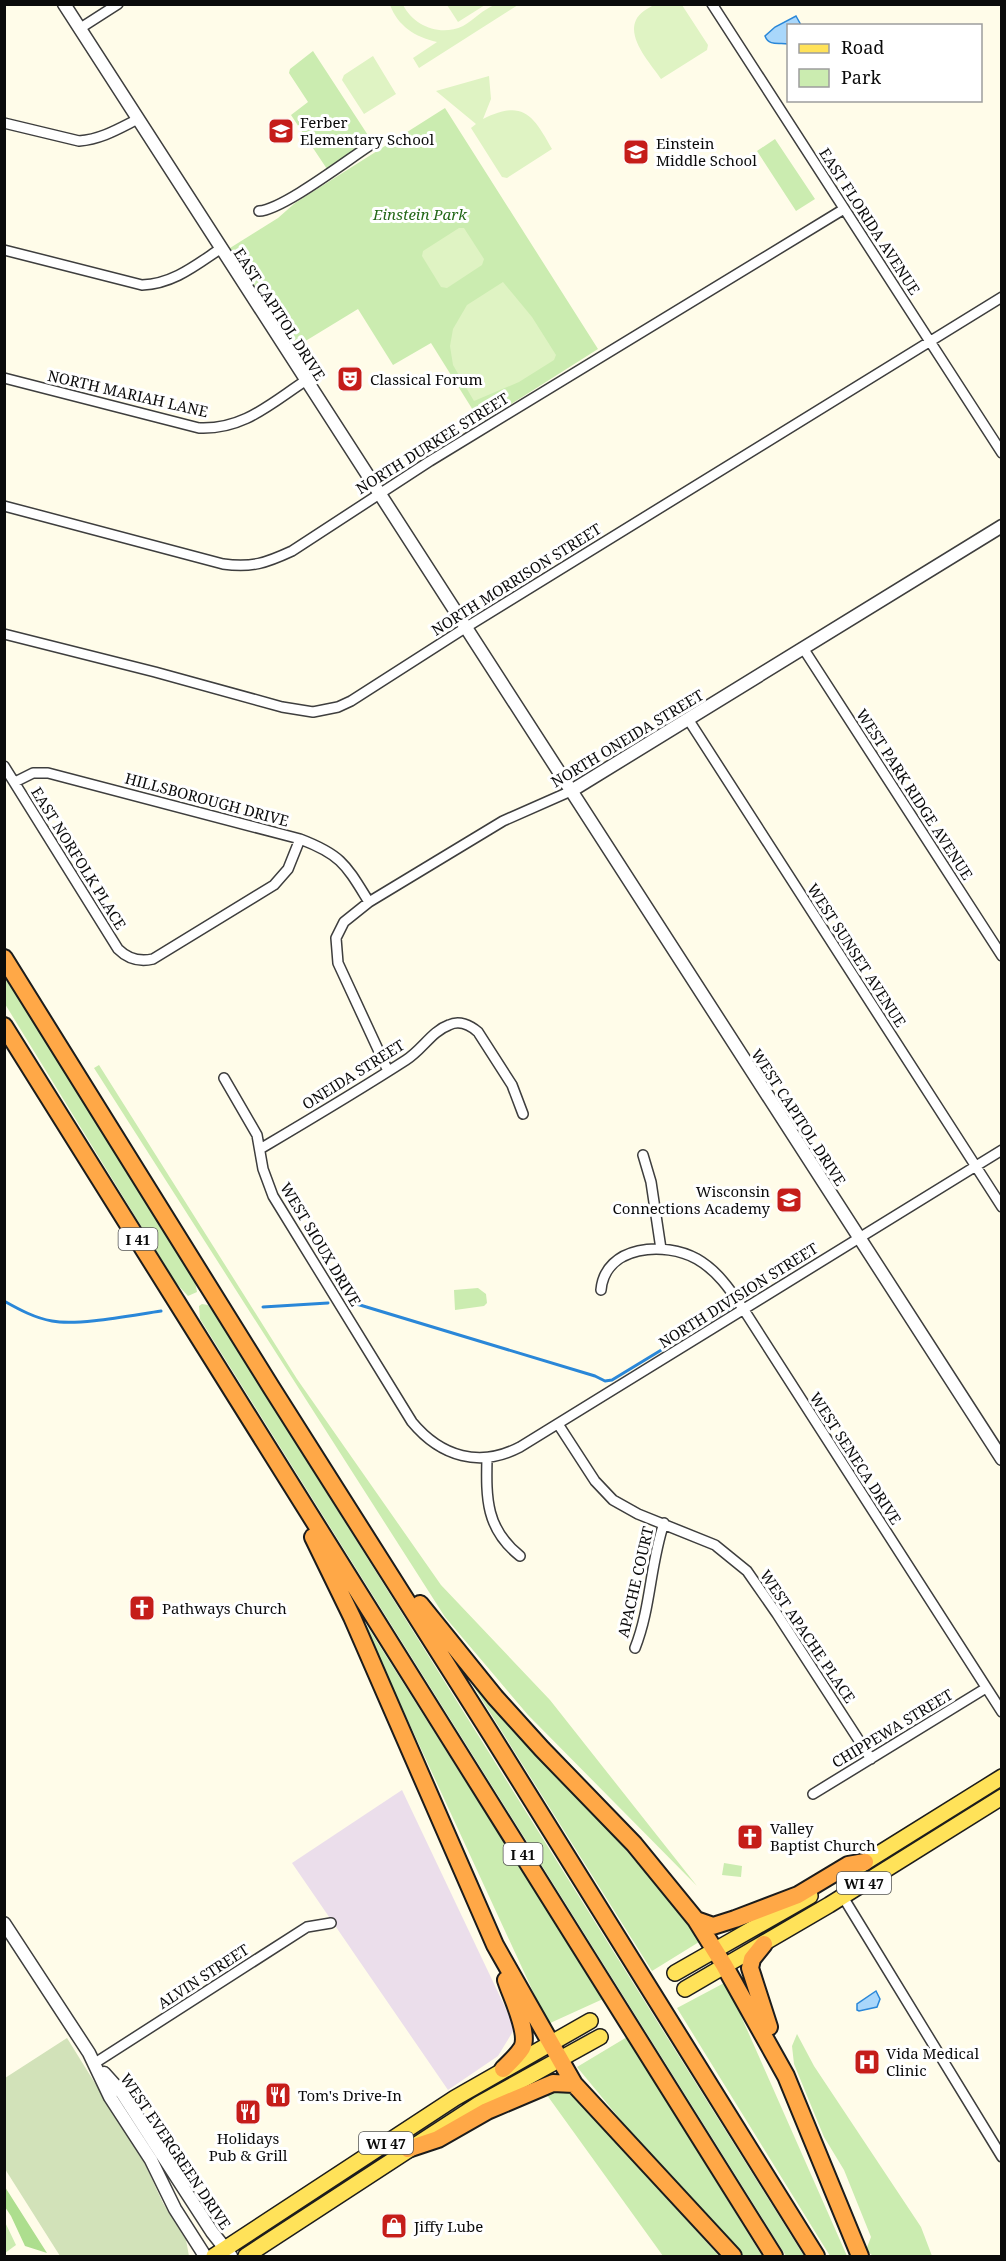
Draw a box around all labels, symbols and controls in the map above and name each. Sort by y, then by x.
legend [787,24,982,102]
text: Road [841,35,884,59]
text: Park [841,65,881,89]
place label: Ferber Elementary School [300,112,434,149]
school or university icon: Ferber Elementary School [266,116,296,146]
place label: Einstein Middle School [656,133,757,170]
school or university icon: Einstein Middle School [621,137,651,167]
street label: EAST FLORIDA AVENUE [815,144,925,298]
park label: Einstein Park [372,204,467,224]
street label: EAST CAPITOL DRIVE [230,244,330,384]
theatre icon: Classical Forum [335,364,365,394]
street label: NORTH MARIAH LANE [46,365,210,421]
place label: Classical Forum [370,369,483,389]
street label: NORTH DURKEE STREET [352,388,512,498]
street label: NORTH MORRISON STREET [427,518,605,640]
street label: NORTH ONEIDA STREET [547,685,707,791]
street label: WEST PARK RIDGE AVENUE [852,705,978,883]
street label: HILLSBOROUGH DRIVE [123,767,291,831]
street label: EAST NORFOLK PLACE [27,783,131,933]
street label: WEST SUNSET AVENUE [803,879,911,1031]
street label: ONEIDA STREET [298,1034,408,1114]
street label: WEST CAPITOL DRIVE [747,1045,851,1189]
street label: WEST SIOUX DRIVE [276,1178,366,1310]
place label: Wisconsin Connections Academy [613,1181,771,1218]
school or university icon: Wisconsin Connections Academy [774,1185,804,1215]
road number: I 41 [118,1228,158,1250]
street label: NORTH DIVISION STREET [655,1238,821,1352]
street label: WEST SENECA DRIVE [806,1388,906,1528]
street label: APACHE COURT [613,1525,657,1639]
street label: WEST APACHE PLACE [756,1565,860,1707]
church icon: Pathways Church [127,1593,157,1623]
place label: Pathways Church [162,1598,287,1618]
street label: CHIPPEWA STREET [828,1684,956,1772]
place label: Valley Baptist Church [770,1818,876,1855]
church icon: Valley Baptist Church [735,1822,765,1852]
road number: I 41 [504,1843,542,1865]
road number: WI 47 [837,1872,891,1894]
street label: ALVIN STREET [154,1939,252,2013]
place label: Vida Medical Clinic [886,2043,979,2080]
hospital icon: Vida Medical Clinic [852,2047,882,2077]
street label: WEST EVERGREEN DRIVE [116,2069,236,2233]
restaurant icon: Tom's Drive-In [263,2080,293,2110]
place label: Tom's Drive-In [298,2085,402,2105]
restaurant icon: Holidays Pub & Grill [233,2097,263,2127]
place label: Holidays Pub & Grill [209,2128,288,2165]
road number: WI 47 [359,2132,413,2154]
shop icon: Jiffy Lube [379,2211,409,2241]
place label: Jiffy Lube [413,2216,483,2236]

